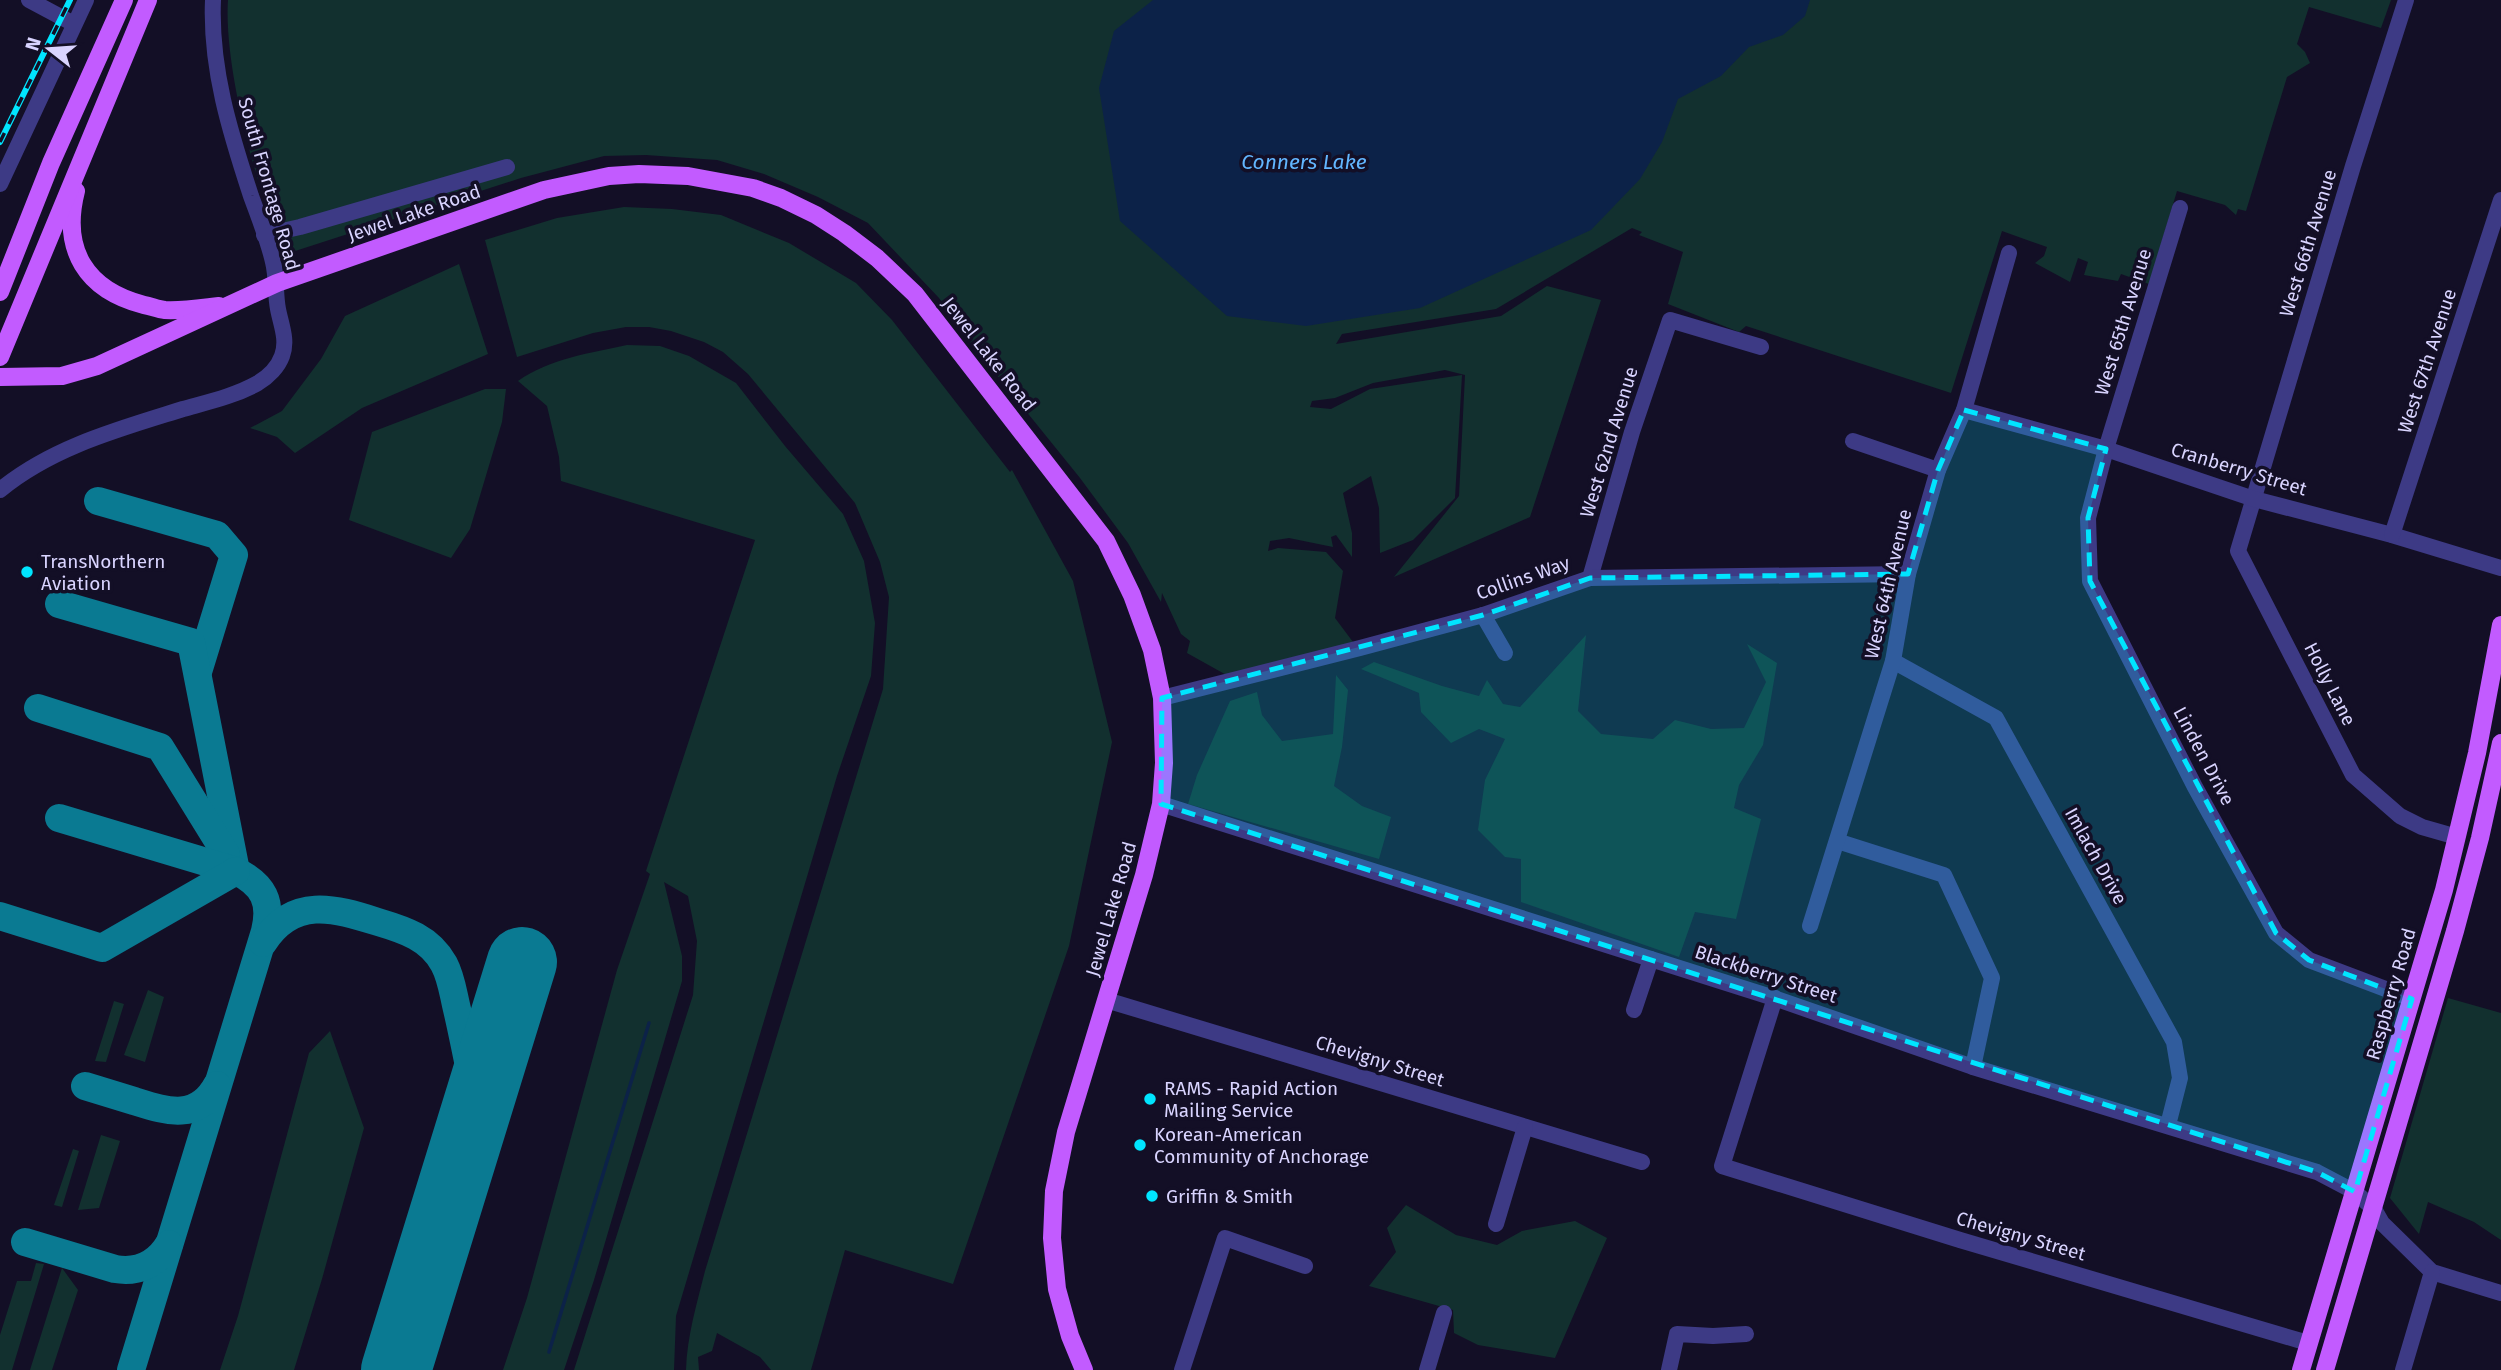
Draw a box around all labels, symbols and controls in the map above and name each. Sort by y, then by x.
north arrow [14,14,84,84]
text: N [20,35,46,54]
street label: South Frontage Road [233,95,305,273]
water label: Conners Lake [1241,149,1367,175]
street label: West 66th Avenue [2275,166,2341,320]
street label: Jewel Lake Road [344,179,484,247]
street label: West 65th Avenue [2090,246,2156,398]
street label: West 67th Avenue [2393,286,2461,436]
street label: Jewel Lake Road [937,292,1041,416]
street label: West 62nd Avenue [1575,364,1643,520]
street label: Cranberry Street [2168,437,2310,501]
street label: West 64th Avenue [1860,507,1916,661]
place label: TransNorthern Aviation [41,550,166,595]
street label: Collins Way [1473,551,1573,605]
marker: TransNorthern Aviation [19,564,35,580]
street label: Holly Lane [2299,638,2361,730]
street label: Linden Drive [2168,703,2240,809]
street label: Imlach Drive [2060,803,2132,909]
street label: Jewel Lake Road [1081,839,1141,979]
street label: Raspberry Road [2361,925,2421,1063]
street label: Blackberry Street [1692,940,1840,1008]
street label: Chevigny Street [1313,1031,1447,1092]
place label: RAMS - Rapid Action Mailing Service [1164,1077,1338,1122]
marker: RAMS - Rapid Action Mailing Service [1142,1091,1158,1107]
place label: Korean-American Community of Anchorage [1154,1123,1369,1168]
marker: Korean-American Community of Anchorage [1132,1137,1148,1153]
place label: Griffin & Smith [1166,1185,1293,1208]
marker: Griffin & Smith [1144,1188,1160,1204]
street label: Chevigny Street [1954,1207,2088,1265]

